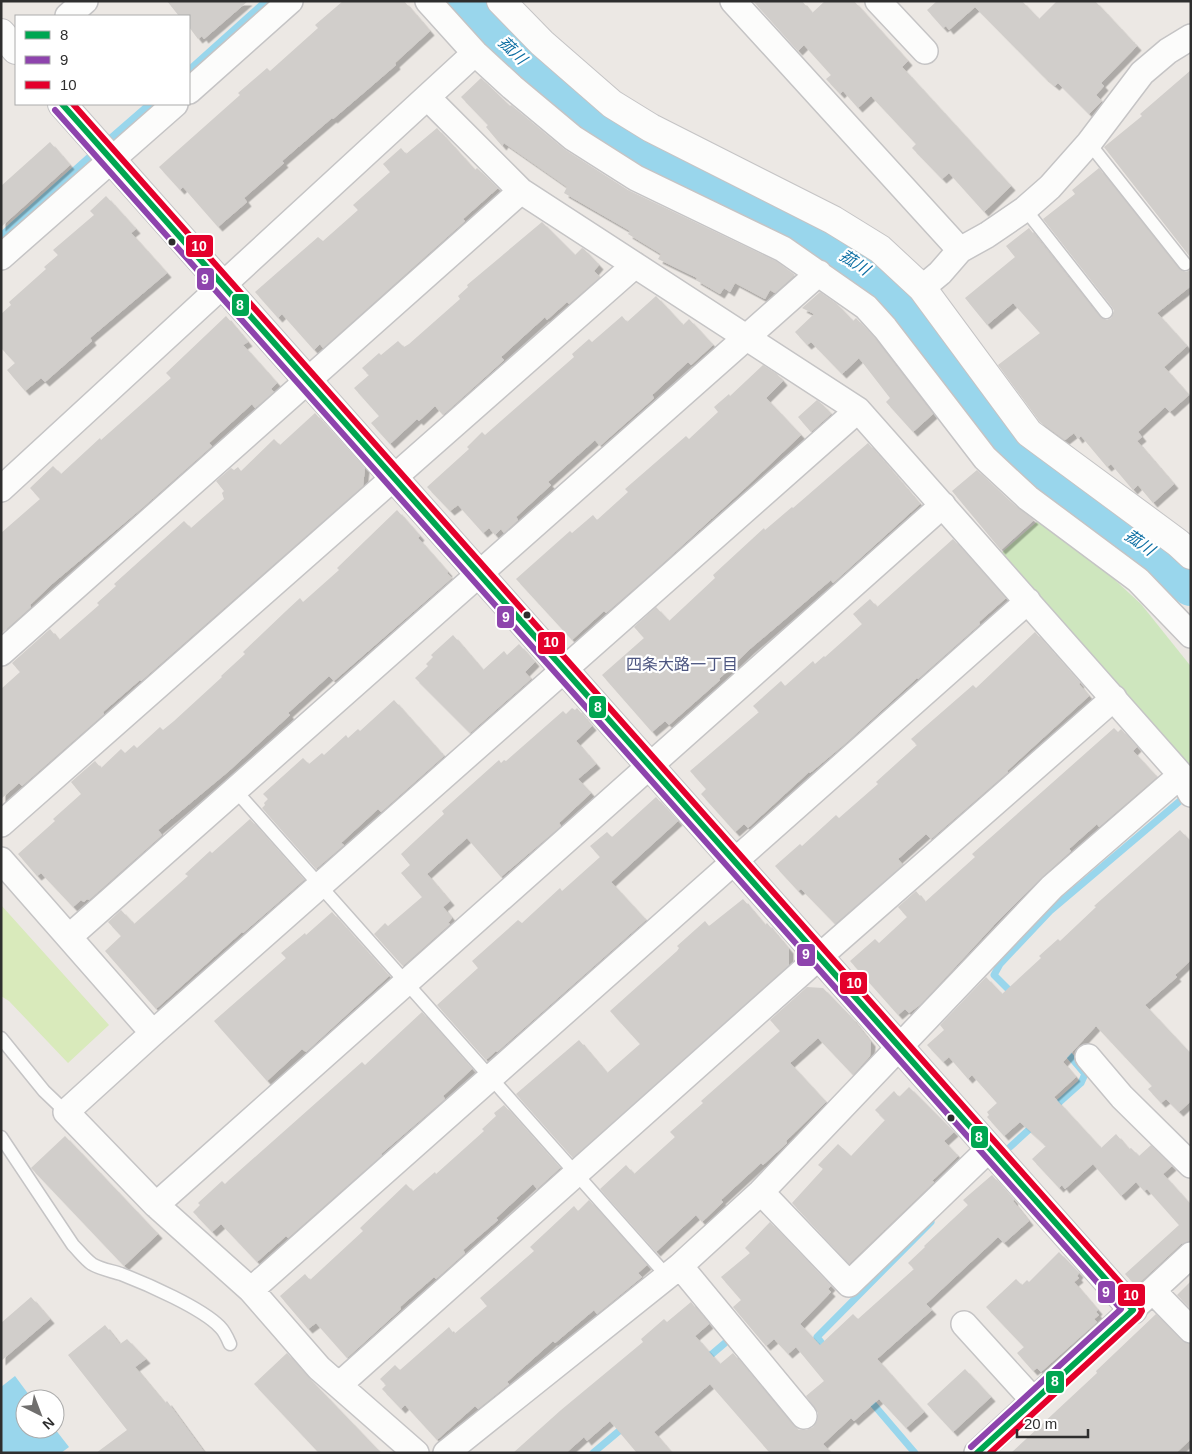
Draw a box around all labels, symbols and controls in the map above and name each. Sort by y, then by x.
legend [15,15,190,105]
text: 8 [60,26,68,43]
water label: 菰川 [495,33,531,69]
text: 9 [60,51,68,68]
text: 10 [60,76,77,93]
line badge: 10 [185,234,214,258]
unlabelled marker [167,237,177,247]
text: 10 [191,238,207,254]
water label: 菰川 [837,247,874,279]
line badge: 9 [196,267,215,291]
text: 9 [201,271,209,287]
line badge: 8 [231,293,250,317]
text: 8 [236,297,244,313]
water label: 菰川 [1122,526,1159,560]
line badge: 9 [496,605,515,629]
text: 9 [502,609,510,625]
unlabelled marker [522,610,532,620]
line badge: 10 [537,631,566,655]
text: 10 [543,634,559,650]
district label: 四条大路一丁目 [626,656,738,673]
line badge: 8 [588,695,607,719]
text: 8 [594,699,602,715]
line badge: 9 [796,943,816,967]
text: 9 [802,946,810,962]
line badge: 10 [839,971,868,995]
text: 10 [846,975,862,991]
unlabelled marker [946,1113,956,1123]
line badge: 8 [970,1125,989,1149]
text: 8 [975,1129,983,1145]
line badge: 9 [1097,1280,1116,1304]
line badge: 10 [1117,1283,1146,1307]
text: 9 [1102,1284,1110,1300]
text: 10 [1123,1287,1139,1303]
line badge: 8 [1045,1370,1065,1394]
text: 8 [1051,1373,1059,1389]
north arrow [15,1389,65,1439]
scale bar [1017,1406,1088,1438]
text: N [40,1414,58,1433]
text: 20 m [1024,1415,1057,1432]

